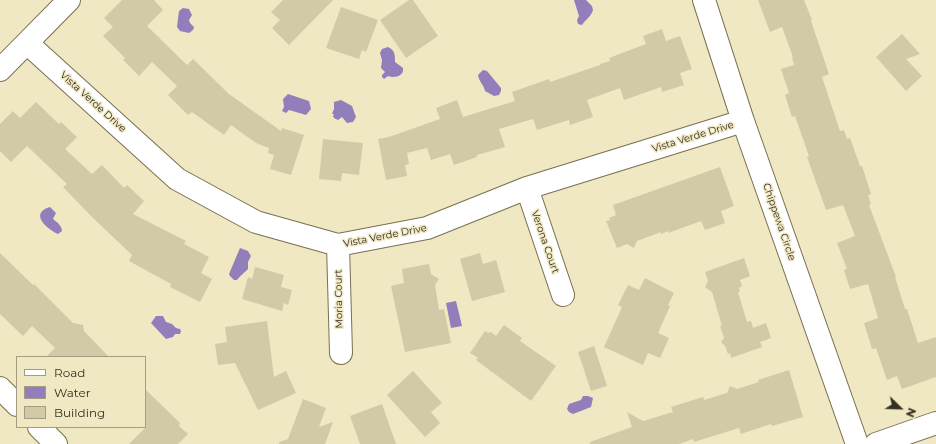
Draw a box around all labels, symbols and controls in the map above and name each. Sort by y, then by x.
street label: Vista Verde Drive [57,69,129,135]
street label: Vista Verde Drive [651,119,735,155]
street label: Chippewa Circle [760,182,798,262]
street label: Verona Court [529,209,561,275]
street label: Vista Verde Drive [342,222,428,250]
street label: Moria Court [332,269,346,329]
legend [16,356,146,428]
text: Road [54,365,85,380]
text: Water [54,385,90,400]
north arrow [880,388,920,428]
text: Building [54,405,105,420]
text: N [903,406,919,420]

